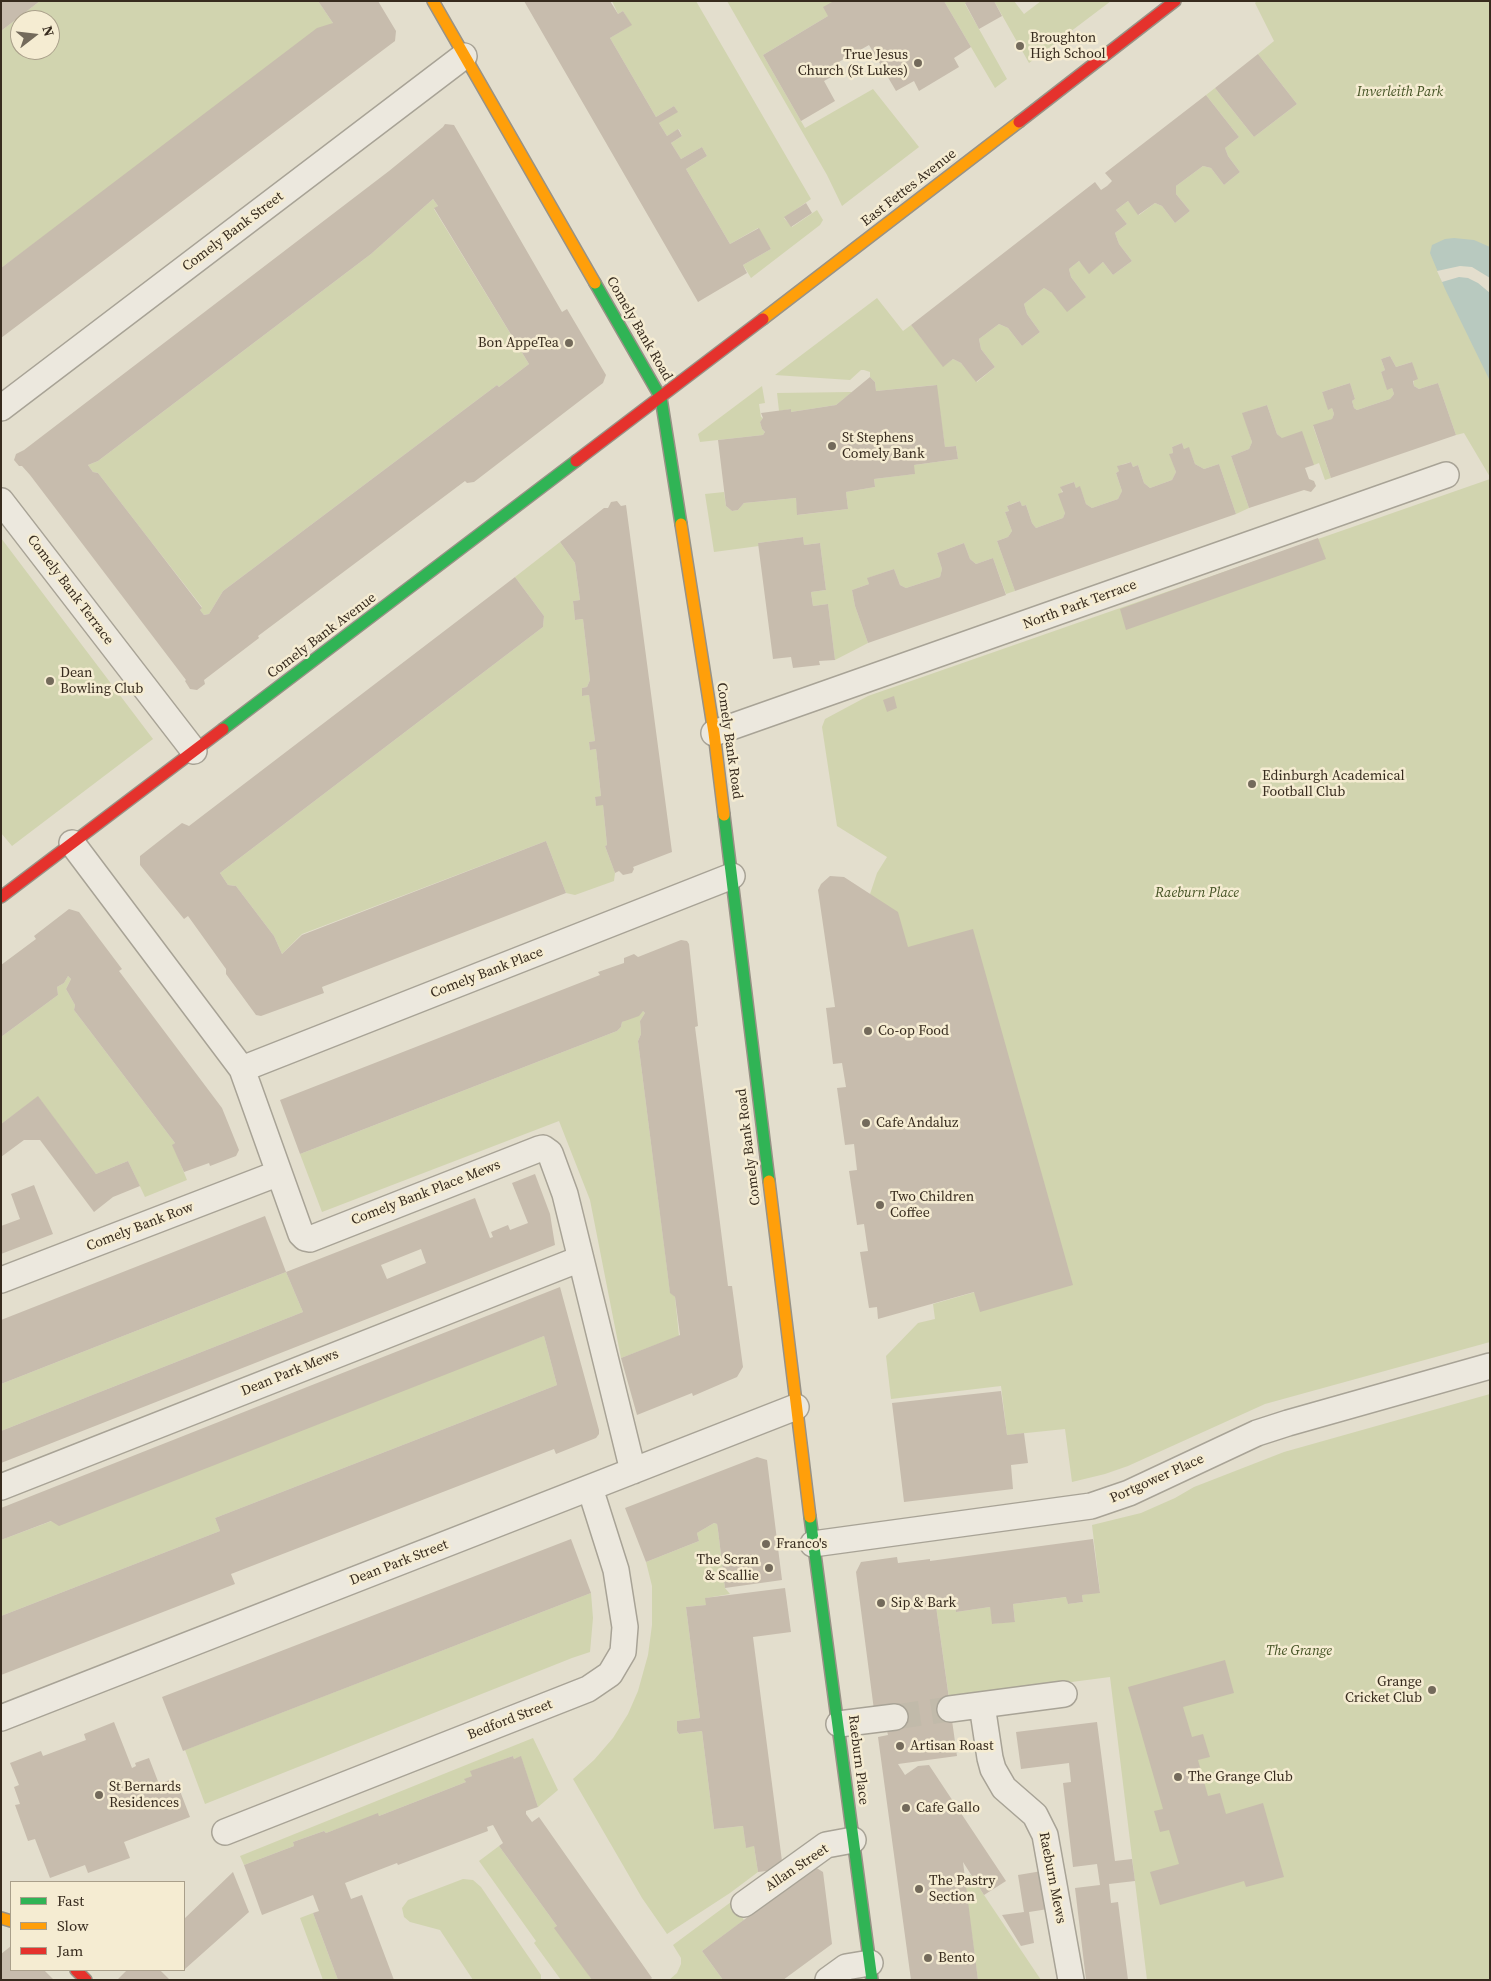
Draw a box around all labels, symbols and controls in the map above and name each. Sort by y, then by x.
north arrow [10,10,60,60]
text: N [37,23,59,39]
place label: Broughton High School [1030,30,1106,62]
marker: Broughton High School [1014,40,1026,52]
place label: True Jesus Church (St Lukes) [798,47,908,80]
marker: True Jesus Church (St Lukes) [912,57,924,69]
park label: Inverleith Park [1357,84,1443,100]
street label: East Fettes Avenue [858,146,960,230]
street label: Comely Bank Street [179,189,287,275]
street label: Comely Bank Road [602,274,676,384]
place label: Bon AppeTea [478,335,559,351]
marker: Bon AppeTea [563,337,575,349]
place label: St Stephens Comely Bank [842,430,925,462]
marker: St Stephens Comely Bank [826,440,838,452]
street label: Comely Bank Terrace [23,532,117,648]
street label: North Park Terrace [1021,577,1139,633]
street label: Comely Bank Avenue [264,590,380,682]
place label: Dean Bowling Club [60,665,143,698]
marker: Dean Bowling Club [44,675,56,687]
street label: Comely Bank Road [712,682,746,800]
place label: Edinburgh Academical Football Club [1262,768,1405,800]
marker: Edinburgh Academical Football Club [1246,778,1258,790]
park label: Raeburn Place [1155,885,1239,901]
street label: Comely Bank Place [428,944,546,1002]
place label: Co-op Food [878,1023,949,1039]
marker: Co-op Food [862,1025,874,1037]
street label: Comely Bank Road [733,1088,765,1206]
place label: Cafe Andaluz [876,1115,958,1131]
marker: Cafe Andaluz [860,1117,872,1129]
street label: Comely Bank Place Mews [349,1157,503,1229]
place label: Two Children Coffee [890,1189,974,1222]
street label: Comely Bank Row [84,1199,196,1255]
marker: Two Children Coffee [874,1199,886,1211]
street label: Dean Park Mews [239,1346,341,1400]
street label: Portgower Place [1107,1451,1207,1507]
place label: Franco's [776,1536,827,1552]
street label: Dean Park Street [347,1537,451,1589]
marker: Franco's [760,1538,772,1550]
place label: The Scran & Scallie [696,1552,759,1584]
marker: The Scran & Scallie [763,1562,775,1574]
place label: Sip & Bark [891,1595,956,1611]
marker: Sip & Bark [875,1597,887,1609]
park label: The Grange [1266,1643,1332,1659]
place label: Grange Cricket Club [1345,1674,1422,1706]
marker: Grange Cricket Club [1426,1684,1438,1696]
street label: Bedford Street [465,1696,555,1744]
street label: Raeburn Place [844,1714,872,1806]
place label: Artisan Roast [910,1738,993,1754]
marker: Artisan Roast [894,1740,906,1752]
place label: The Grange Club [1188,1769,1293,1785]
marker: The Grange Club [1172,1771,1184,1783]
place label: St Bernards Residences [109,1779,181,1811]
marker: St Bernards Residences [93,1789,105,1801]
place label: Cafe Gallo [916,1800,980,1816]
marker: Cafe Gallo [900,1802,912,1814]
street label: Raeburn Mews [1035,1831,1069,1925]
street label: Allan Street [762,1841,832,1895]
place label: The Pastry Section [929,1873,995,1905]
legend [10,1881,185,1971]
marker: The Pastry Section [913,1883,925,1895]
text: Fast [57,1890,84,1911]
text: Slow [57,1915,89,1936]
text: Jam [57,1940,83,1961]
place label: Bento [938,1950,975,1966]
marker: Bento [922,1952,934,1964]

